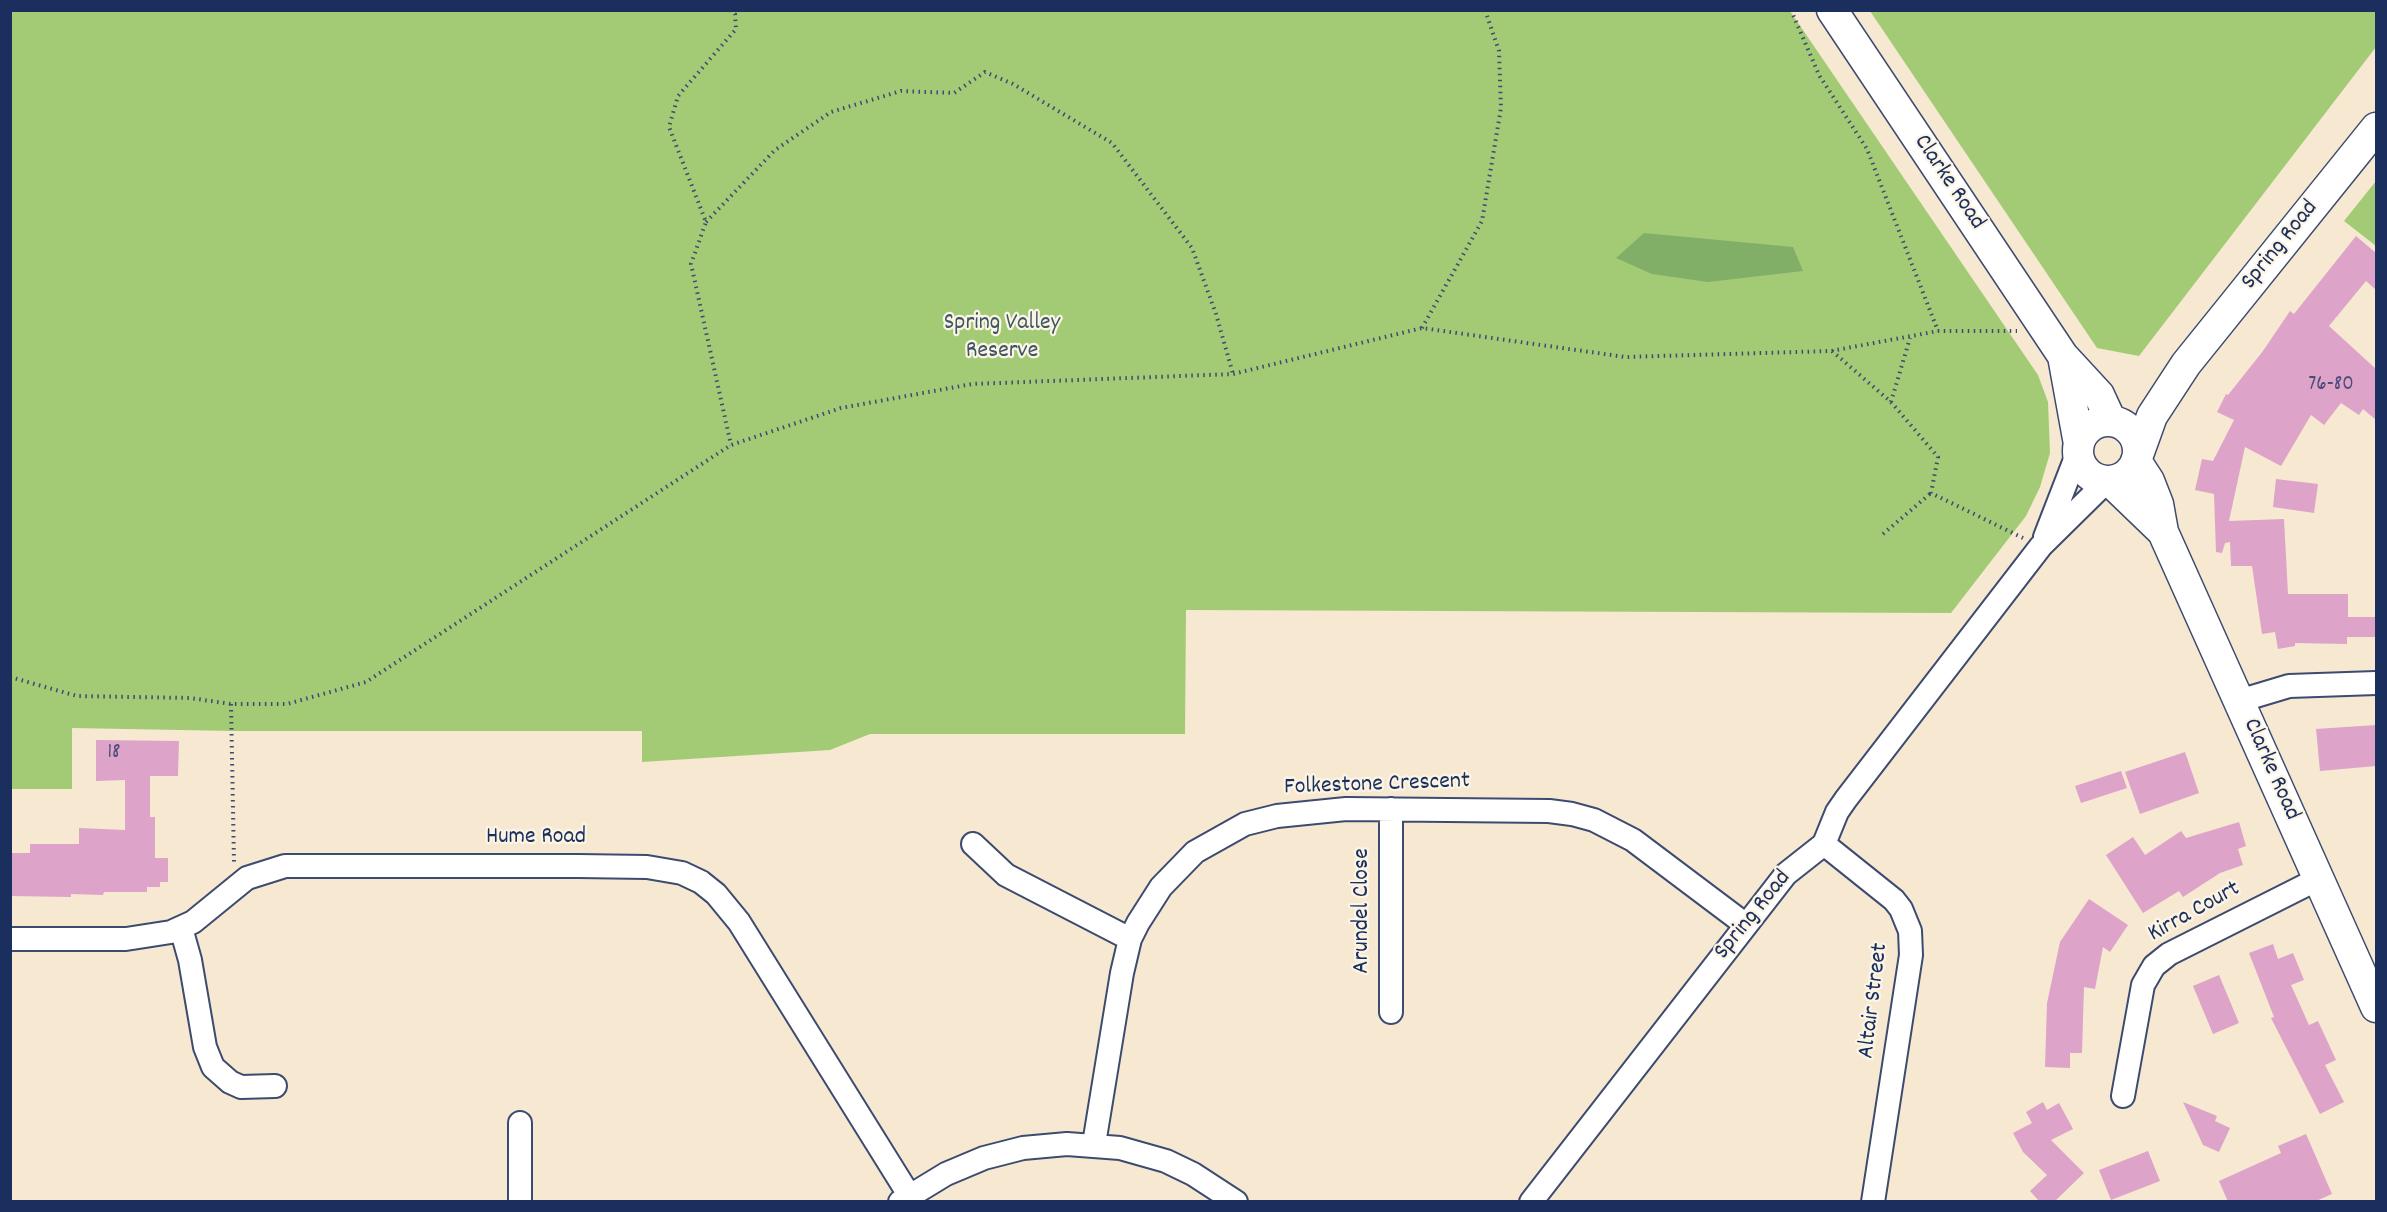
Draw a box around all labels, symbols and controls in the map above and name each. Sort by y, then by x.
street label: Clarke Road [1906,130,1990,236]
street label: Spring Road [2236,195,2326,297]
park label: Spring Valley Reserve [944,311,1060,367]
house number: 76-80 [2308,373,2354,399]
street label: Clarke Road [2235,715,2305,825]
house number: 18 [107,741,121,767]
street label: Folkestone Crescent [1284,768,1470,804]
street label: Hume Road [486,825,586,853]
street label: Arundel Close [1350,848,1378,974]
street label: Spring Road [1709,865,1799,967]
street label: Kirra Court [2144,876,2246,950]
street label: Altair Street [1854,942,1896,1060]

